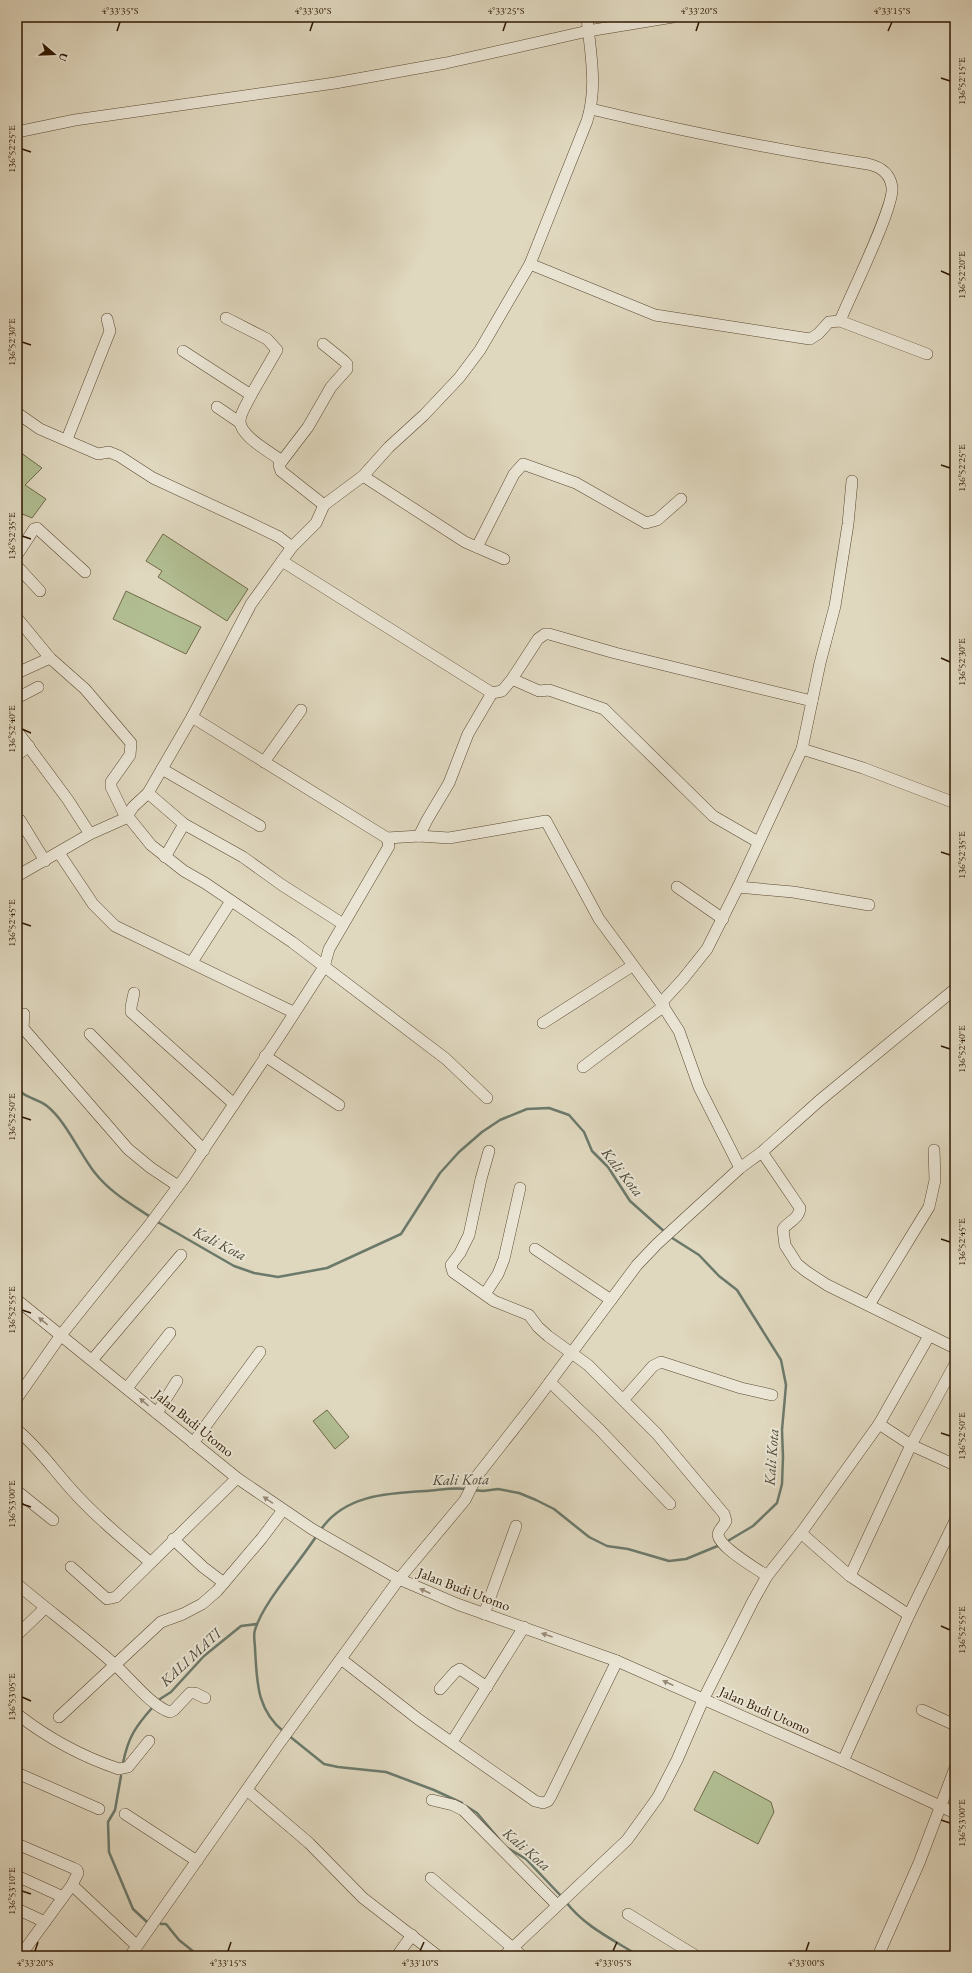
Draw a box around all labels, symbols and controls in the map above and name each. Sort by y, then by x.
text: 4°33'35"S [102,4,139,17]
text: 4°33'30"S [295,4,332,17]
text: 4°33'25"S [488,4,525,17]
text: 4°33'20"S [681,4,718,17]
text: 4°33'15"S [874,4,911,17]
north arrow [34,34,74,74]
text: U [55,51,71,64]
text: 136°52'15"E [955,57,968,105]
text: 136°52'25"E [5,125,18,173]
text: 136°52'20"E [955,251,968,299]
text: 136°52'30"E [5,318,18,366]
text: 136°52'25"E [955,444,968,492]
text: 136°52'35"E [5,512,18,560]
text: 136°52'30"E [955,638,968,686]
text: 136°52'40"E [5,705,18,753]
text: 136°52'35"E [955,831,968,879]
text: 136°52'45"E [5,899,18,947]
text: 136°52'40"E [955,1025,968,1073]
text: 136°52'50"E [5,1093,18,1141]
water label: Kali Kota [597,1143,648,1200]
text: 136°52'45"E [955,1218,968,1266]
water label: Kali Kota [189,1221,250,1264]
text: 136°52'55"E [5,1286,18,1334]
one-way arrow [38,1316,48,1325]
street label: Jalan Budi Utomo [150,1385,238,1461]
one-way arrow [139,1398,149,1407]
text: 136°52'50"E [955,1412,968,1460]
water label: Kali Kota [759,1428,782,1487]
water label: Kali Kota [431,1469,490,1489]
text: 136°53'00"E [5,1480,18,1528]
one-way arrow [263,1496,273,1504]
street label: Jalan Budi Utomo [414,1563,513,1615]
one-way arrow [420,1588,431,1594]
text: 136°52'55"E [955,1606,968,1654]
water label: KALI MATI [155,1623,226,1691]
one-way arrow [541,1632,553,1638]
text: 136°53'05"E [5,1673,18,1721]
one-way arrow [662,1680,674,1686]
street label: Jalan Budi Utomo [716,1681,813,1738]
text: 136°53'00"E [955,1799,968,1847]
water label: Kali Kota [498,1822,555,1875]
text: 136°53'10"E [5,1867,18,1915]
text: 4°33'20"S [17,1956,54,1969]
text: 4°33'15"S [210,1956,247,1969]
text: 4°33'10"S [402,1956,439,1969]
text: 4°33'05"S [595,1956,632,1969]
text: 4°33'00"S [788,1956,825,1969]

